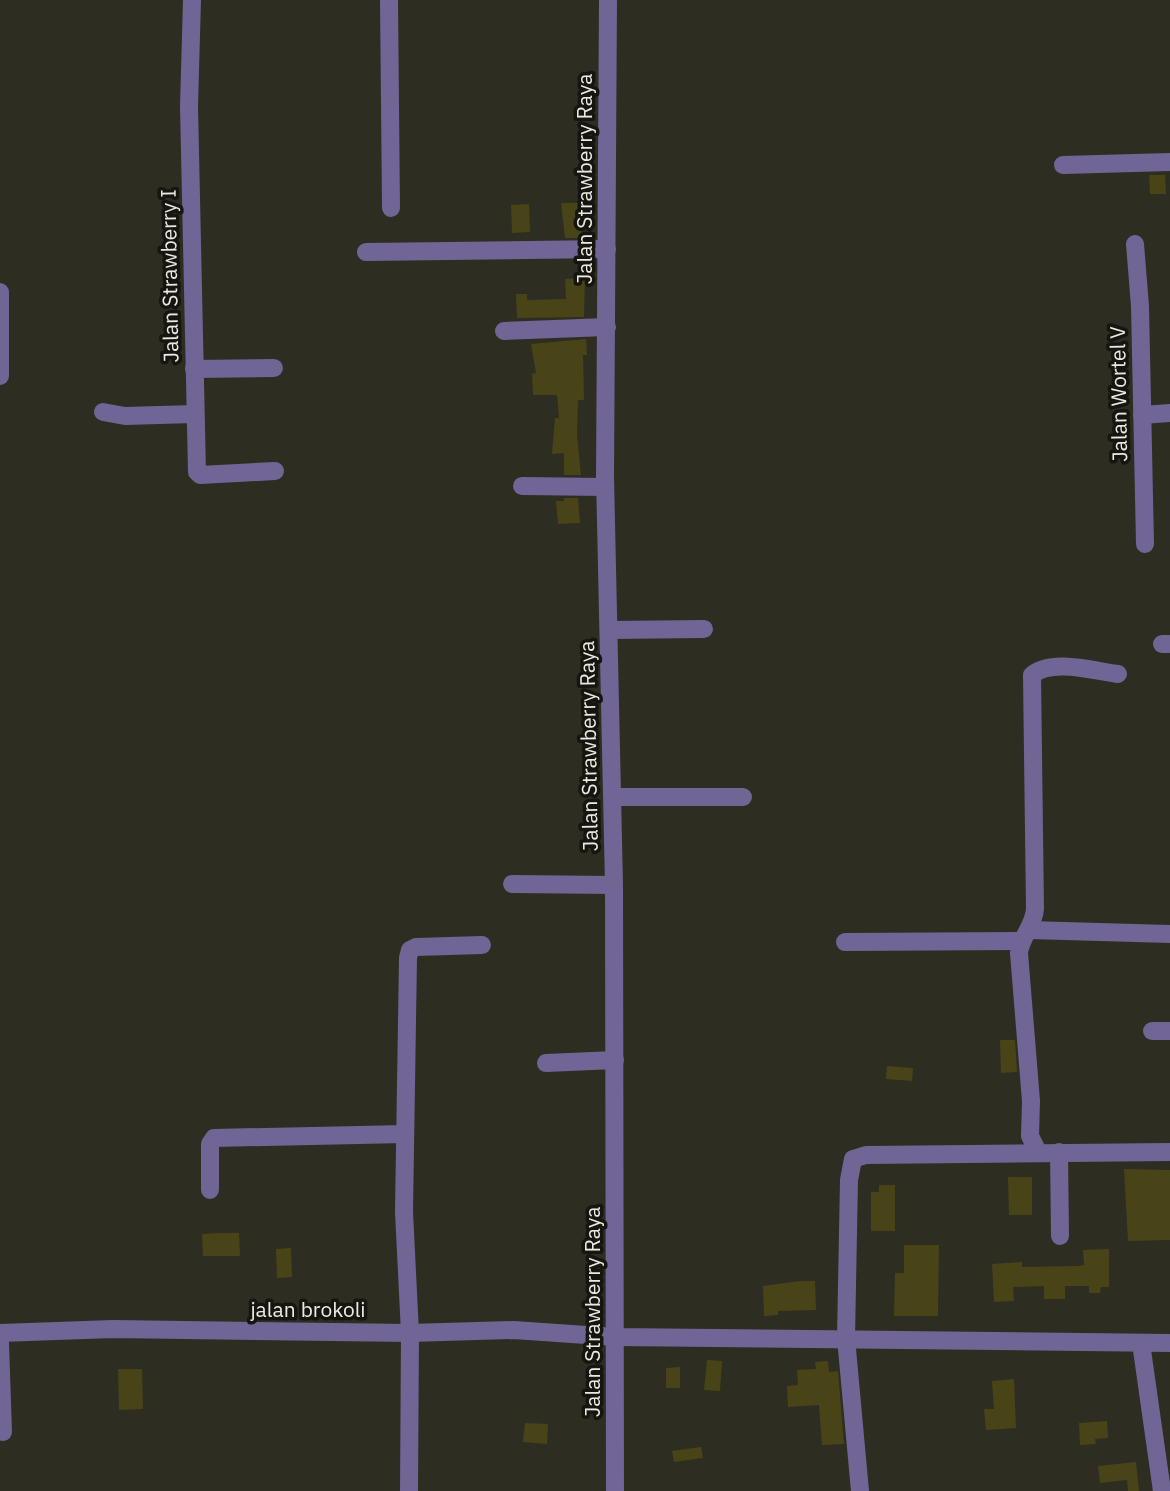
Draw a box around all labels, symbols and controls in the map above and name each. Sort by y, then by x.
street label: Jalan Strawberry Raya [570,74,598,284]
street label: Jalan Strawberry I [153,189,185,363]
street label: Jalan Wortel V [1103,326,1133,462]
street label: Jalan Strawberry Raya [572,640,604,852]
street label: Jalan Strawberry Raya [578,1207,606,1417]
street label: jalan brokoli [250,1295,366,1323]

